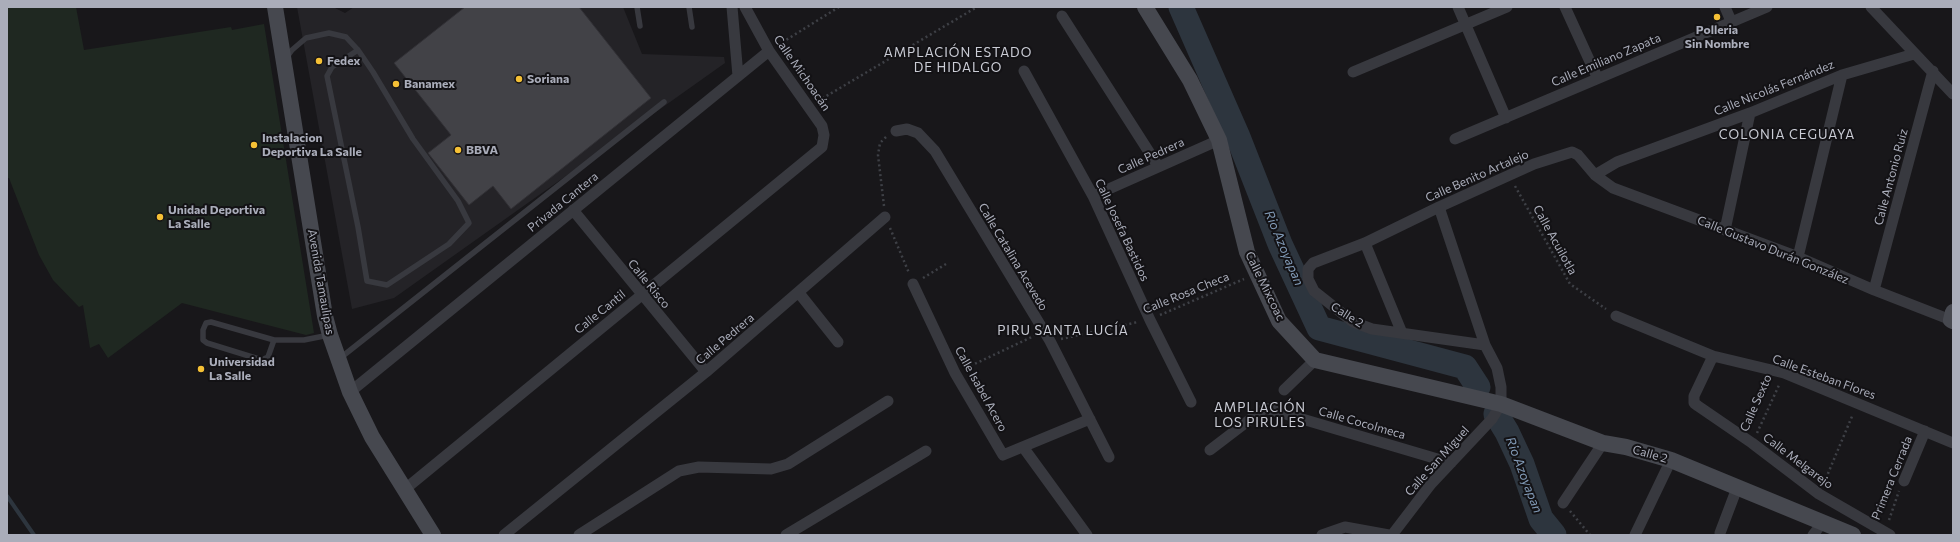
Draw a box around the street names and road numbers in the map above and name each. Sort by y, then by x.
street label: Calle Emiliano Zapata [1549,30,1663,90]
street label: Calle Michoacán [771,32,833,114]
street label: Calle Nicolás Fernández [1712,57,1836,119]
street label: Calle Antonio Ruiz [1871,127,1911,227]
street label: Calle Pedrera [1115,135,1187,177]
street label: Calle Benito Artalejo [1423,147,1531,205]
street label: Privada Cantera [525,169,601,235]
street label: Calle Josefa Bastidos [1092,176,1152,284]
street label: Calle Catalina Acevedo [975,201,1051,313]
street label: Calle Acuilotla [1530,203,1580,277]
street label: Calle Gustavo Durán González [1695,213,1851,287]
street label: Avenida Tamaulipas [305,228,337,336]
street label: Calle Mixcoac [1242,249,1288,323]
street label: Calle Risco [625,257,673,311]
street label: Calle Rosa Checa [1141,269,1231,317]
street label: Calle Cantil [572,287,628,337]
street label: Calle 2 [1328,299,1366,331]
street label: Calle Pedrera [693,310,757,368]
street label: Calle Isabel Acero [952,344,1010,434]
street label: Calle Esteban Flores [1770,352,1878,402]
street label: Calle Sexto [1737,372,1775,434]
street label: Calle Cocolmeca [1317,404,1407,442]
street label: Calle San Miguel [1402,423,1472,499]
street label: Calle Melgarejo [1760,430,1836,492]
street label: Primera Cerrada [1869,434,1915,522]
street label: Calle 2 [1631,442,1669,466]

